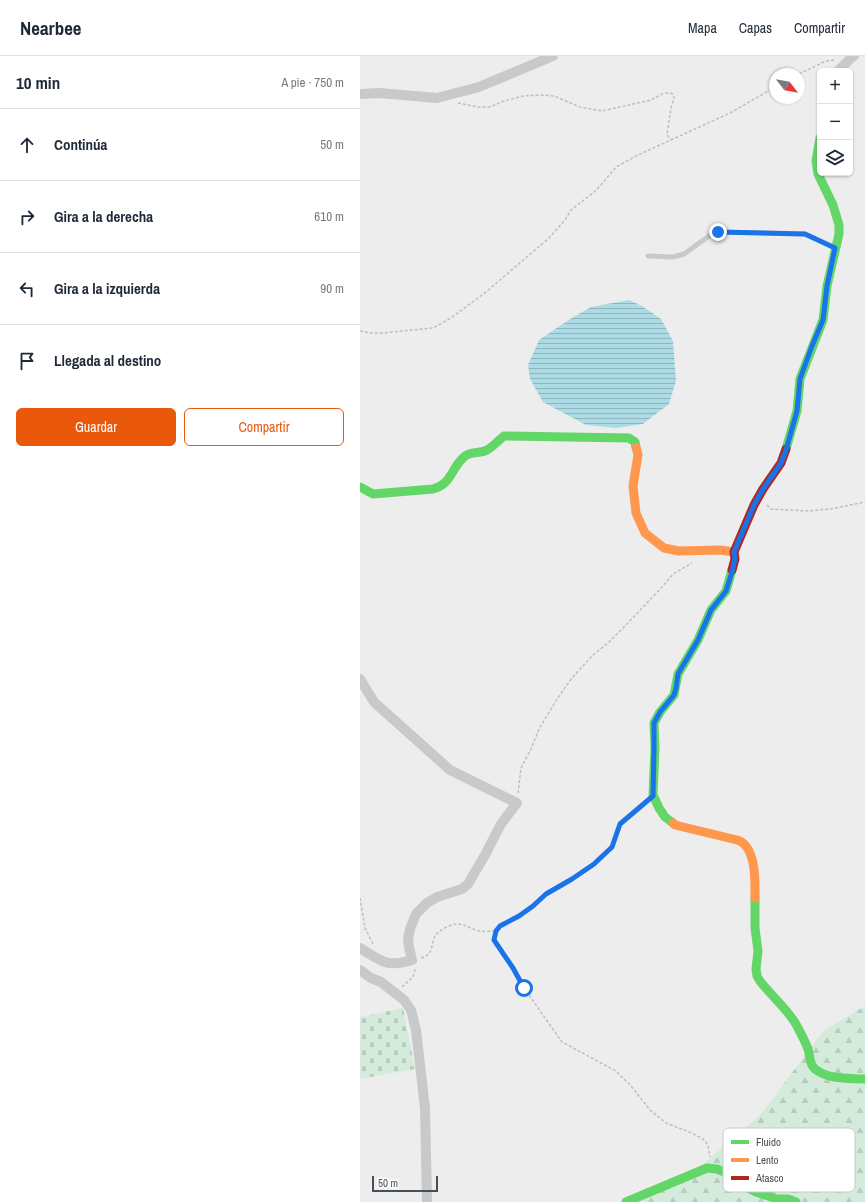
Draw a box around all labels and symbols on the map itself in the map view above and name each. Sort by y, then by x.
north arrow [769,68,805,104]
route end [709,223,727,241]
route start [515,979,533,997]
legend [723,1128,855,1192]
text: Fluido [756,1135,781,1149]
text: Lento [756,1153,779,1167]
text: Atasco [755,1171,784,1185]
scale bar [372,1174,438,1193]

